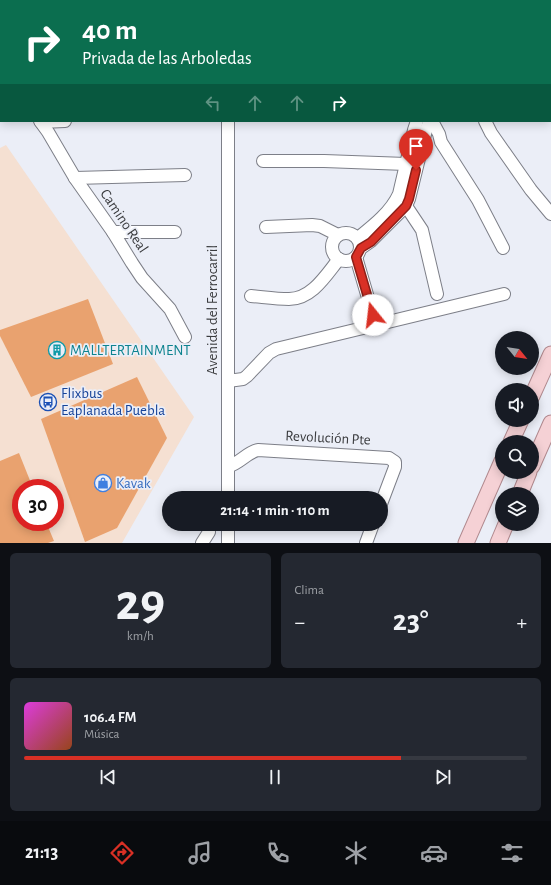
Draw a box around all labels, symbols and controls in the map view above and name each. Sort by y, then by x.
icon: right [16,16,68,68]
text: 40 m [82,17,138,45]
text: Privada de las Arboledas [82,50,252,68]
icon: left [202,92,224,114]
icon: ahead [244,92,266,114]
icon: ahead [286,92,308,114]
icon: right [328,92,350,114]
pin [399,129,433,170]
icon: arrive [405,135,427,157]
street label: Camino Real [97,186,151,256]
street label: Avenida del Ferrocarril [205,245,220,375]
position arrow [352,294,394,336]
north arrow [495,331,539,375]
map controls [495,331,539,531]
building icon: MALLTERTAINMENT [47,340,67,360]
place label: MALLTERTAINMENT [70,343,191,358]
button: sound [495,383,539,427]
place label: Flixbus Eaplanada Puebla [61,386,165,418]
bus stop icon: Flixbus Eaplanada Puebla [38,392,58,412]
street label: Revolución Pte [285,428,371,448]
button: search [495,435,539,479]
shop icon: Kavak [93,473,113,493]
place label: Kavak [116,476,151,491]
speed limit sign: 30 [12,479,64,531]
button: layers [495,487,539,531]
text: 21:14 · 1 min · 110 m [220,503,330,518]
text: 29 [115,577,165,629]
text: Clima [295,584,324,597]
text: 23° [393,606,429,636]
text: − [295,611,305,633]
text: + [516,611,527,633]
text: km/h [127,630,154,643]
text: 106.4 FM [84,710,136,725]
text: Música [84,728,119,741]
icon: previous [97,766,119,788]
icon: pause [264,766,286,788]
icon: next [432,766,454,788]
icon: directions [108,839,136,867]
icon: music [186,839,214,867]
icon: phone [264,839,292,867]
icon: climate [342,839,370,867]
icon: car [420,839,448,867]
icon: filters [498,839,526,867]
text: 21:13 [25,844,58,862]

